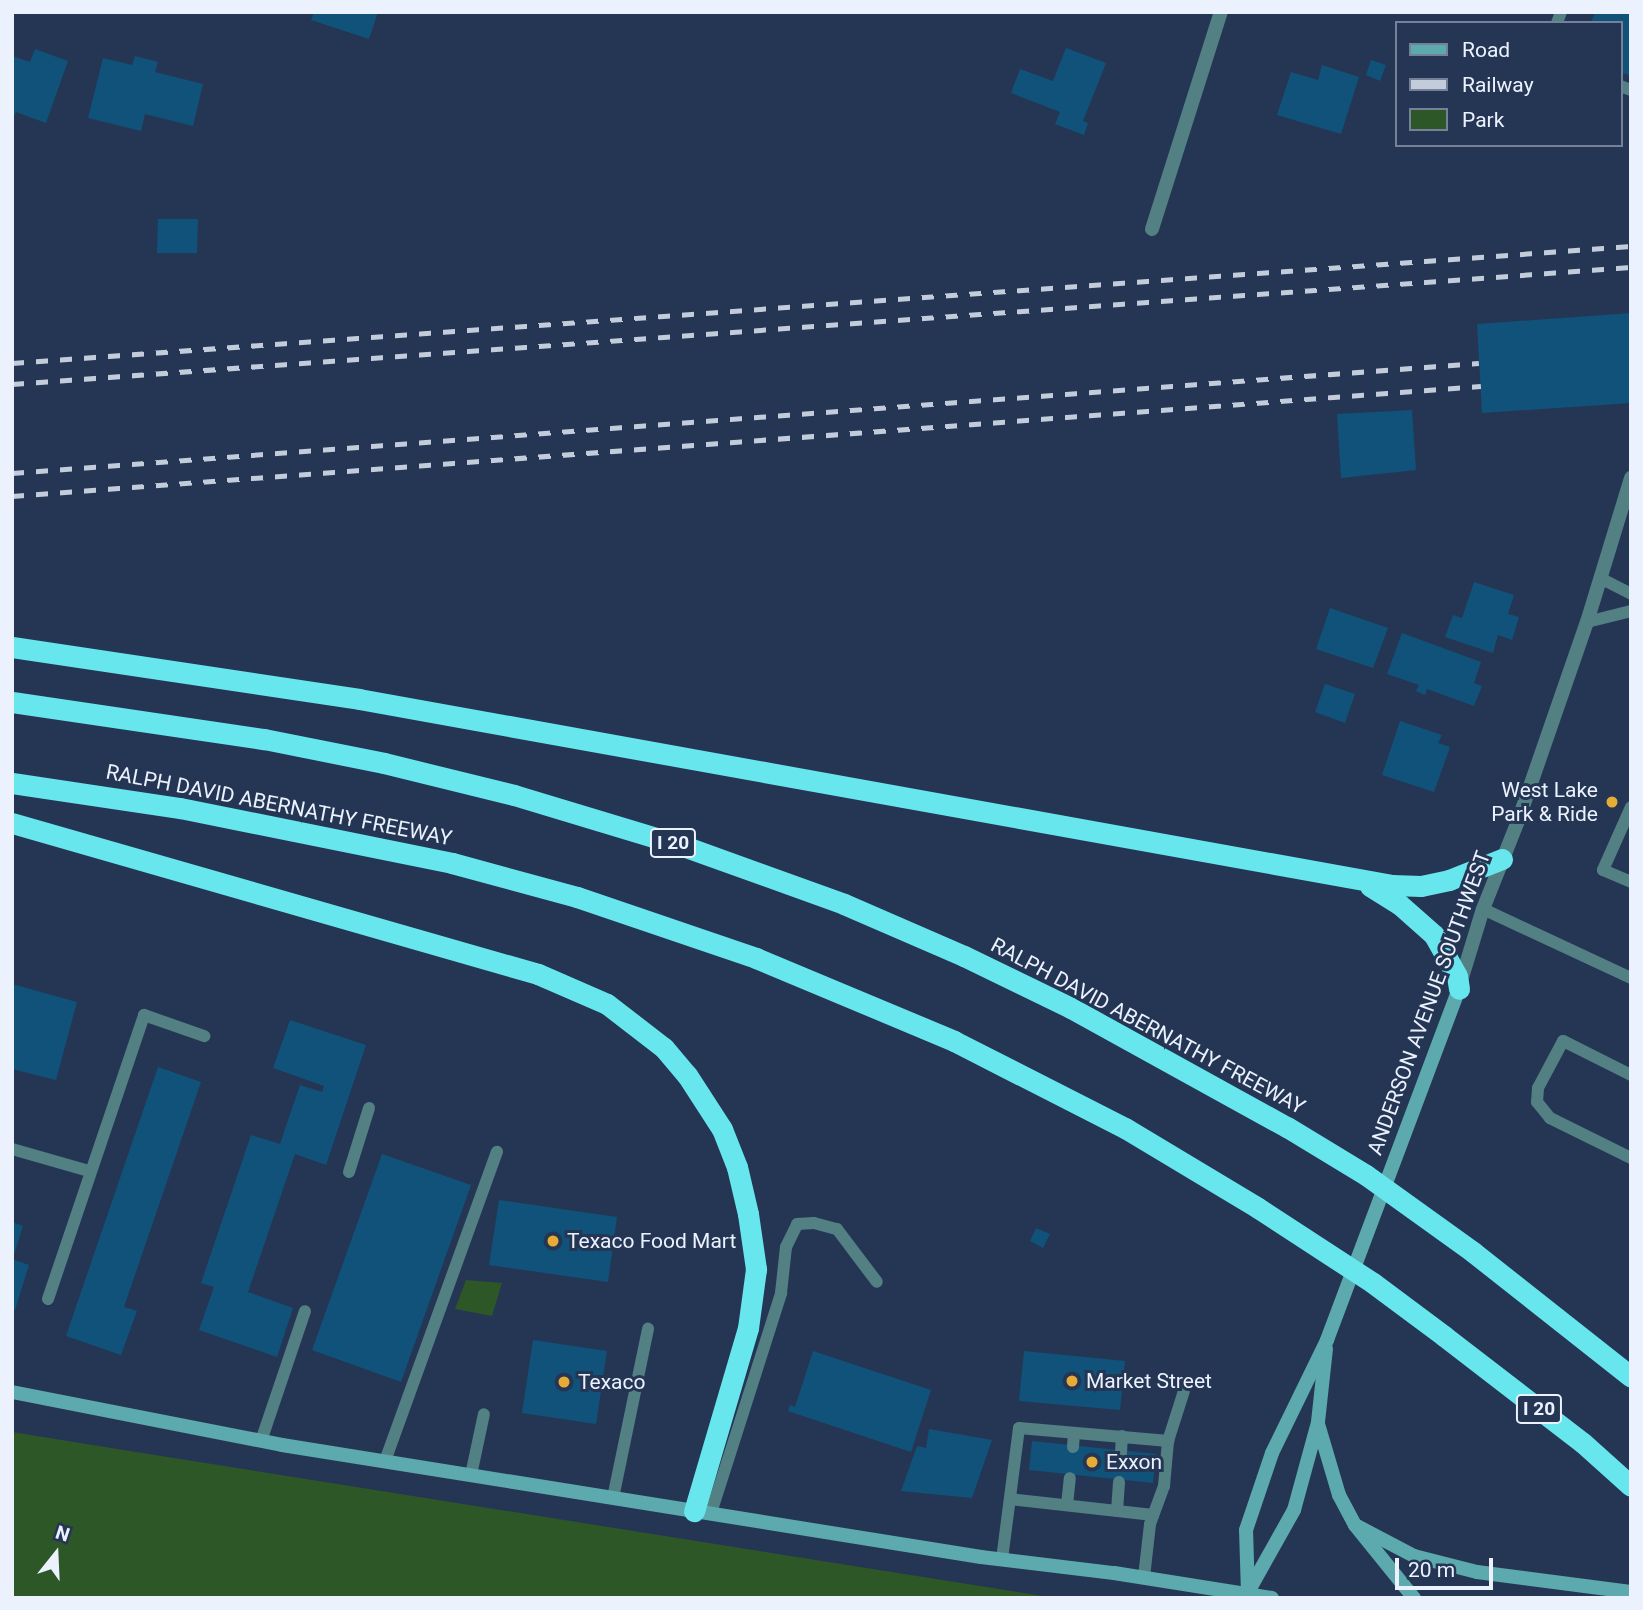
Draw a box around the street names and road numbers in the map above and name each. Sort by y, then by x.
street label: RALPH DAVID ABERNATHY FREEWAY [104,759,454,851]
road number: I 20 [648,828,698,858]
street label: ANDERSON AVENUE SOUTHWEST [1362,847,1496,1159]
street label: RALPH DAVID ABERNATHY FREEWAY [987,932,1309,1120]
road number: I 20 [1514,1394,1564,1424]

